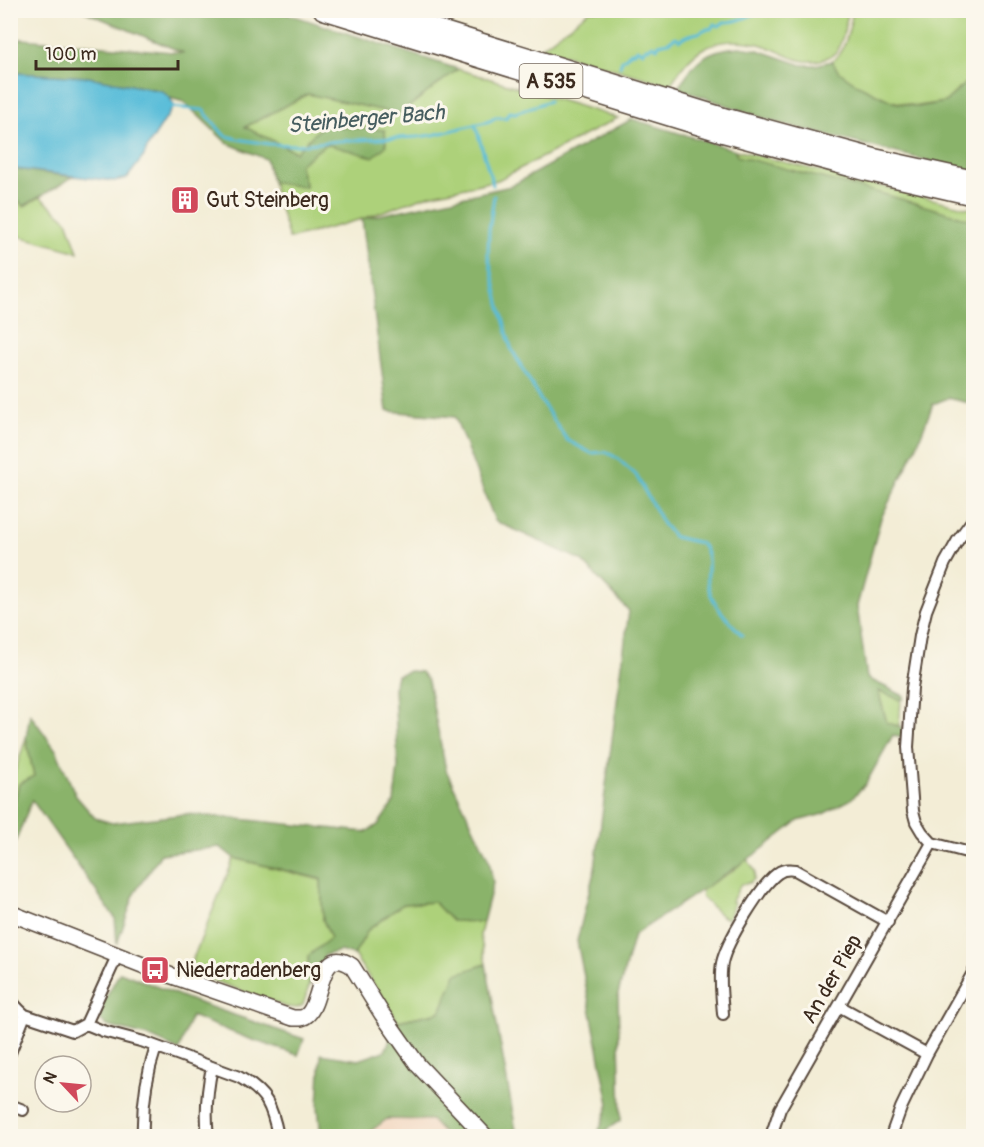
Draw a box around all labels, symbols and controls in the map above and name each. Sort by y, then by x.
scale bar [36,33,178,71]
text: 100 m [45,43,97,66]
road number: A 535 [520,64,582,98]
water label: Steinberger Bach [287,98,447,140]
building icon: Gut Steinberg [169,184,201,216]
place label: Gut Steinberg [206,187,329,214]
street label: An der Piep [796,929,868,1028]
bus stop icon: Niederradenberg [139,954,171,986]
place label: Niederradenberg [176,957,321,984]
north arrow [33,1054,93,1114]
text: N [39,1068,62,1087]

